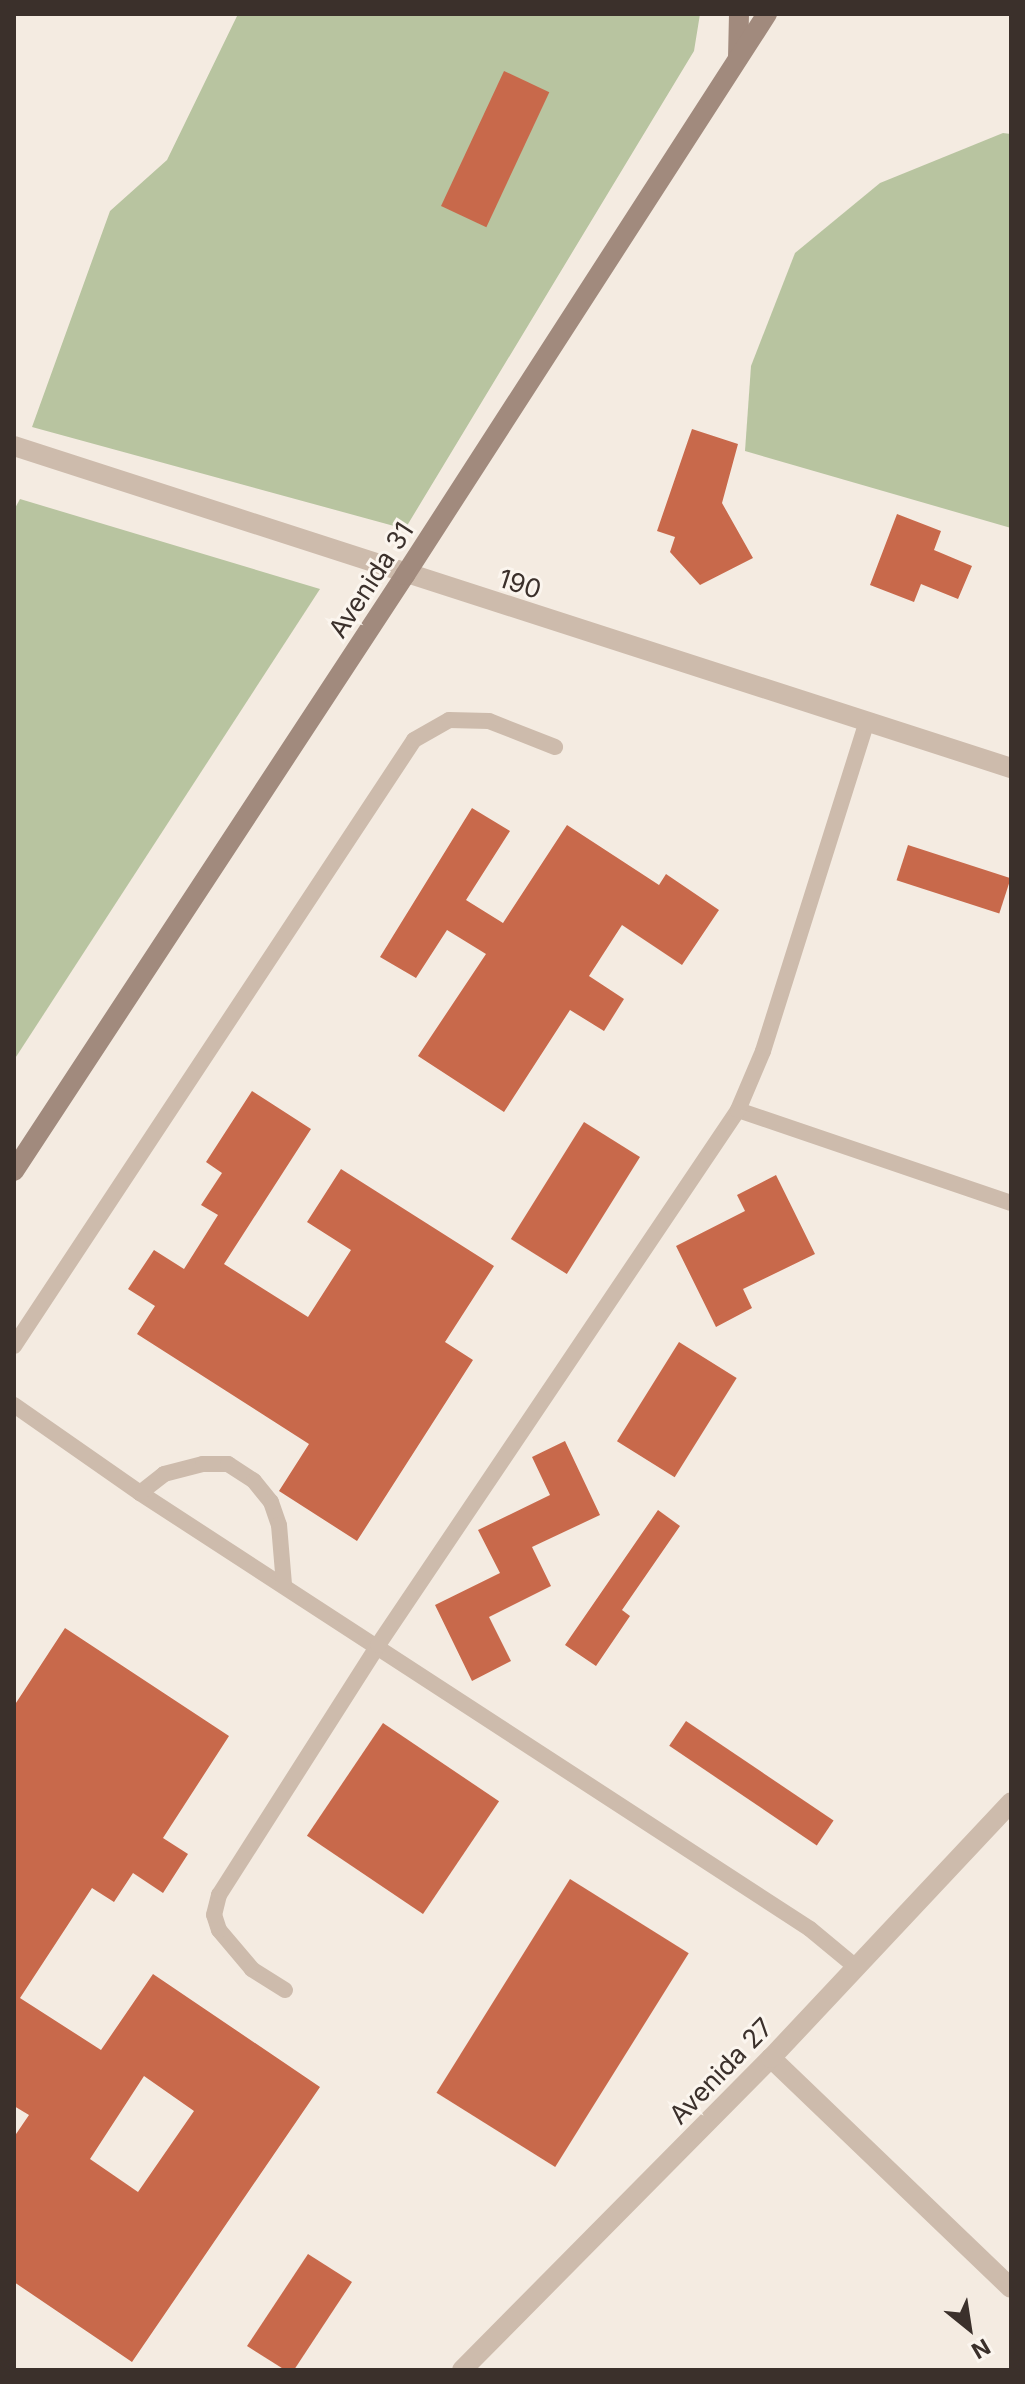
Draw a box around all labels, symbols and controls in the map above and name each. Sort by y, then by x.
street label: Avenida 31 [322,516,420,644]
street label: 190 [495,563,545,605]
street label: Avenida 27 [663,2011,779,2131]
north arrow [929,2288,1009,2368]
text: N [967,2333,995,2364]

